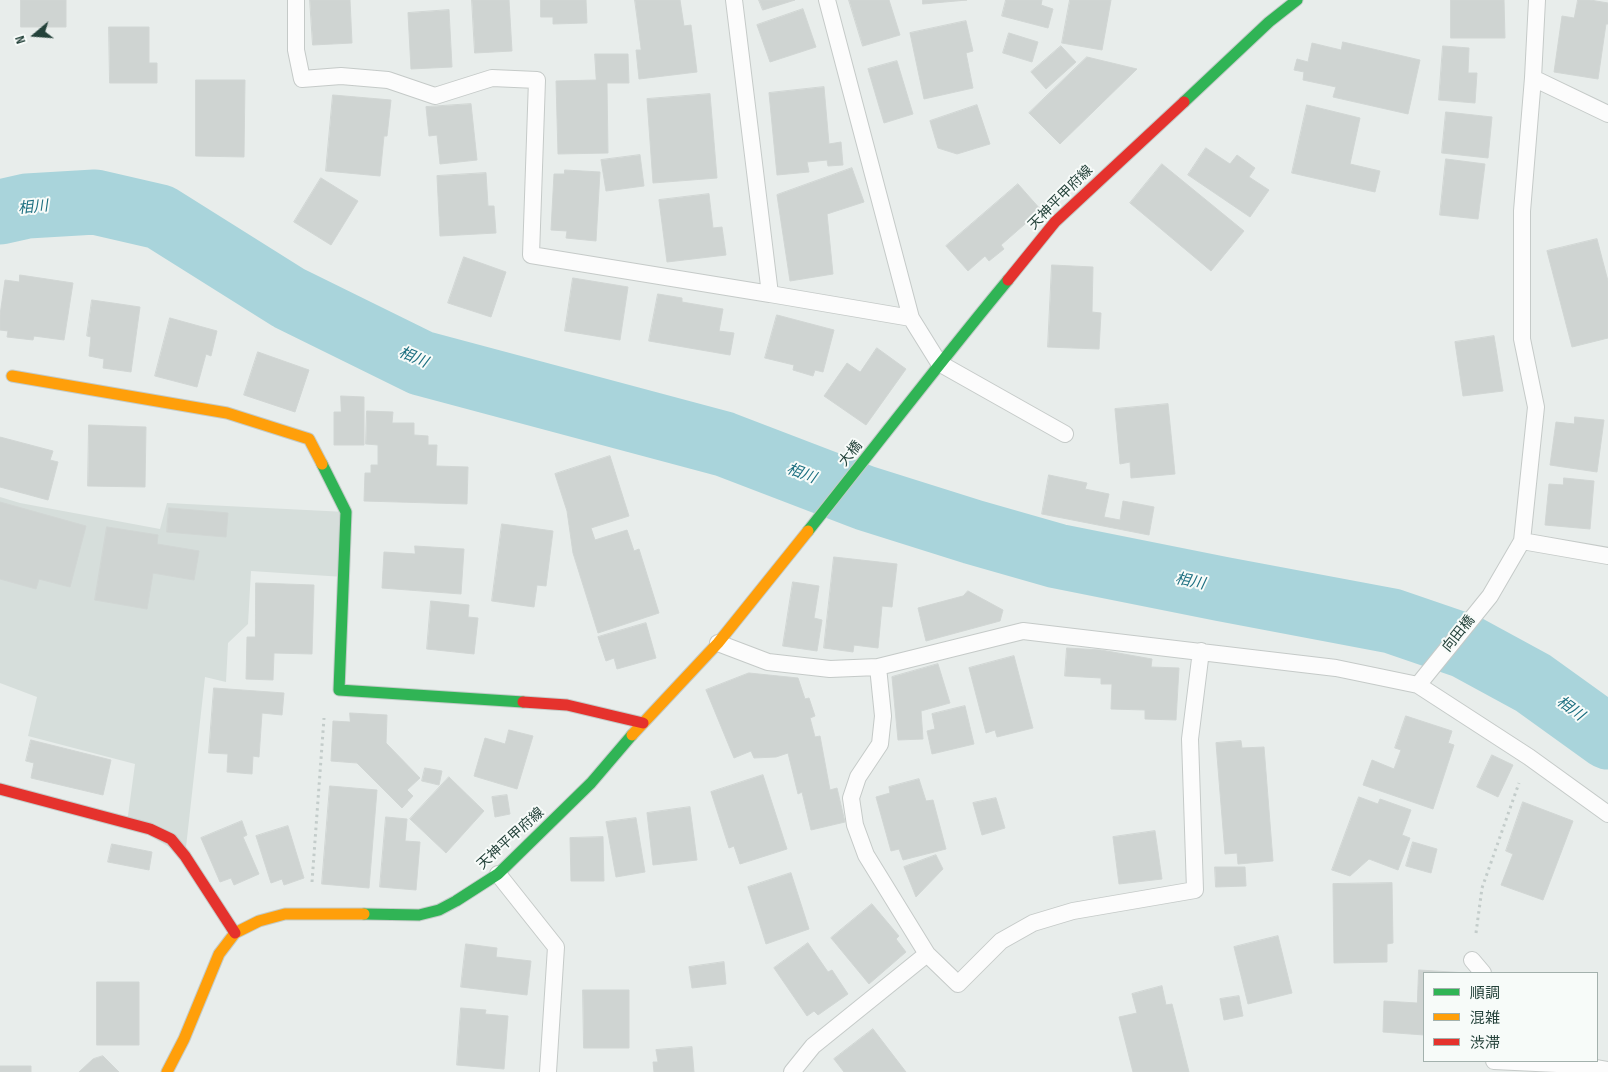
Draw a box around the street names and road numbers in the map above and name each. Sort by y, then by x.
street label: 天神平甲府線 [1025,162,1097,234]
street label: 大橋 [836,438,866,470]
street label: 向田橋 [1439,612,1479,656]
street label: 天神平甲府線 [474,805,548,873]

